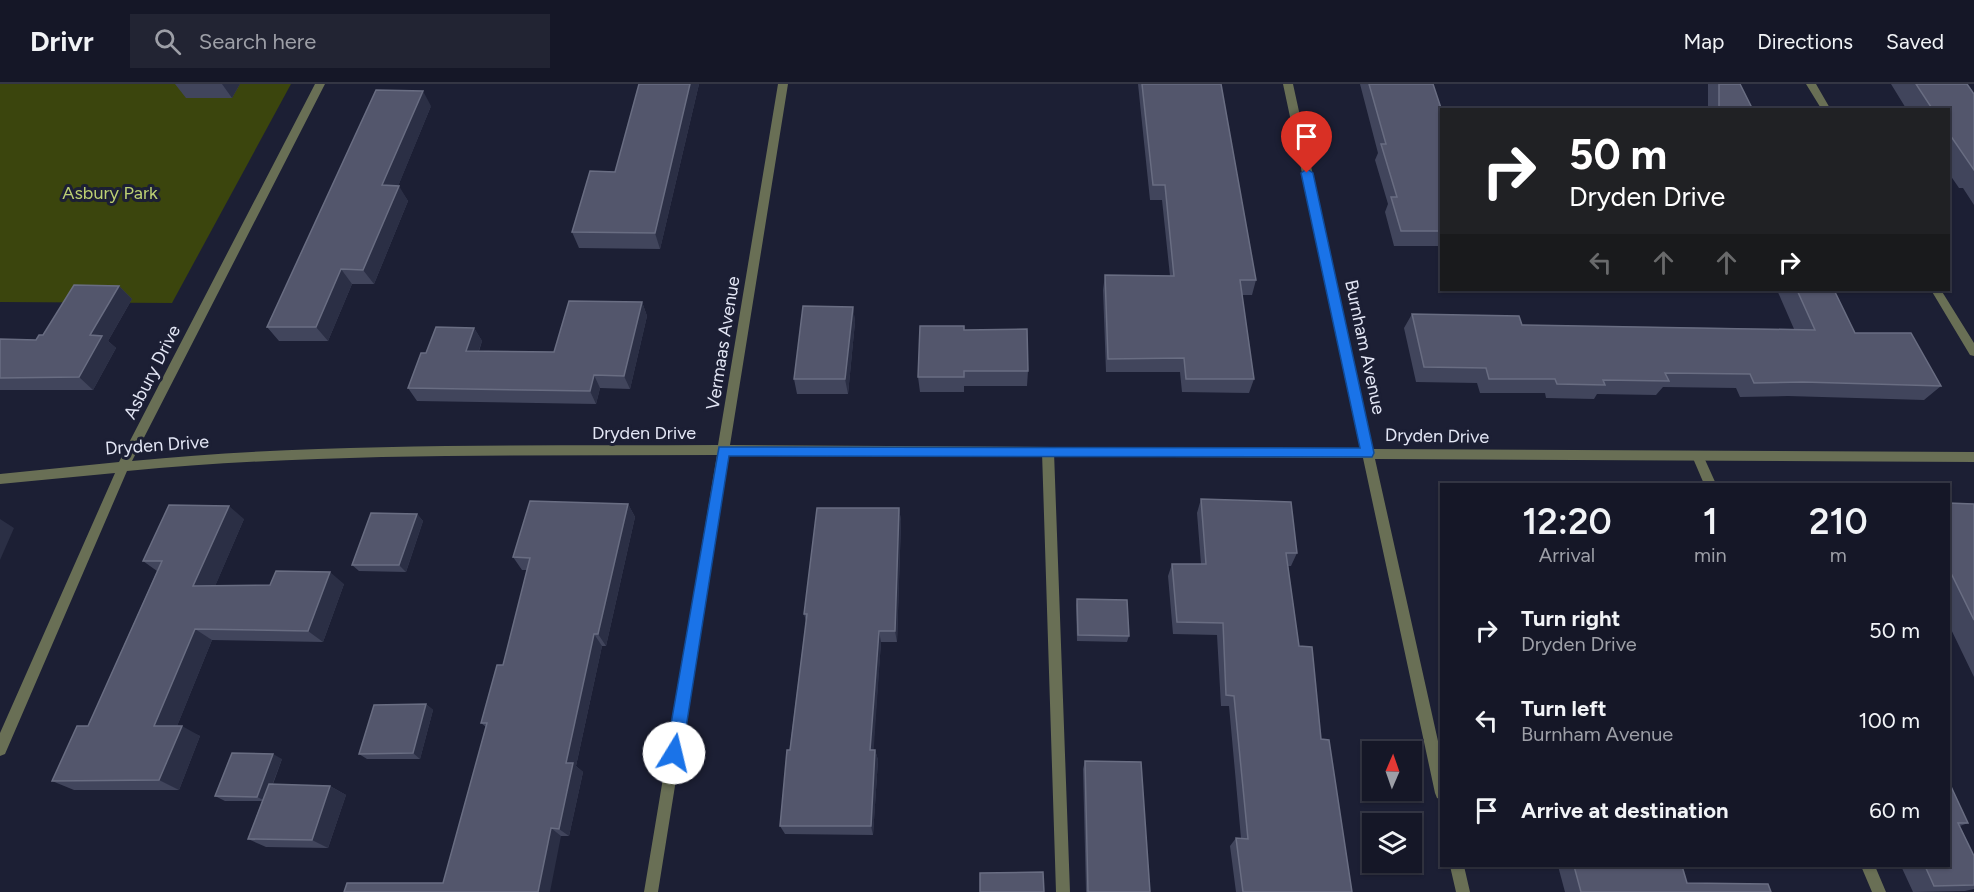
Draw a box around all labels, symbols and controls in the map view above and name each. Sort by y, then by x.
search box [130,14,550,68]
text: Drivr [30,24,94,58]
icon: search [151,25,184,58]
text: Search here [199,28,316,55]
text: Map [1683,29,1724,54]
text: Directions [1757,29,1853,54]
text: Saved [1886,29,1944,54]
pin [1281,111,1332,173]
icon: arrive [1290,120,1323,153]
text: 50 m [1569,129,1667,180]
icon: right [1470,132,1548,210]
text: Dryden Drive [1569,180,1725,213]
park label: Asbury Park [62,182,158,204]
icon: left [1584,246,1617,279]
icon: ahead [1647,246,1680,279]
icon: ahead [1710,246,1743,279]
icon: right [1773,246,1806,279]
street label: Vermaas Avenue [702,274,744,411]
street label: Burnham Avenue [1340,278,1390,416]
street label: Asbury Drive [119,321,185,423]
street label: Dryden Drive [592,422,696,444]
street label: Dryden Drive [1385,424,1489,448]
street label: Dryden Drive [104,430,210,460]
text: 12:20 [1522,500,1612,543]
text: 1 [1703,500,1718,543]
text: 210 [1809,500,1868,543]
text: Arrival [1539,543,1595,567]
text: min [1694,543,1727,567]
text: m [1830,543,1847,567]
text: Turn right [1521,605,1620,632]
icon: right [1470,614,1503,647]
text: 50 m [1869,617,1920,644]
text: Dryden Drive [1521,632,1637,656]
text: Turn left [1521,695,1607,722]
icon: left [1470,704,1503,737]
text: 100 m [1859,707,1920,734]
position arrow [642,721,706,785]
text: Burnham Avenue [1521,722,1673,746]
north arrow [1362,741,1422,801]
map controls [1362,741,1422,873]
icon: arrive [1470,794,1503,827]
text: Arrive at destination [1521,797,1729,824]
text: 60 m [1869,797,1920,824]
button: layers [1362,813,1422,873]

